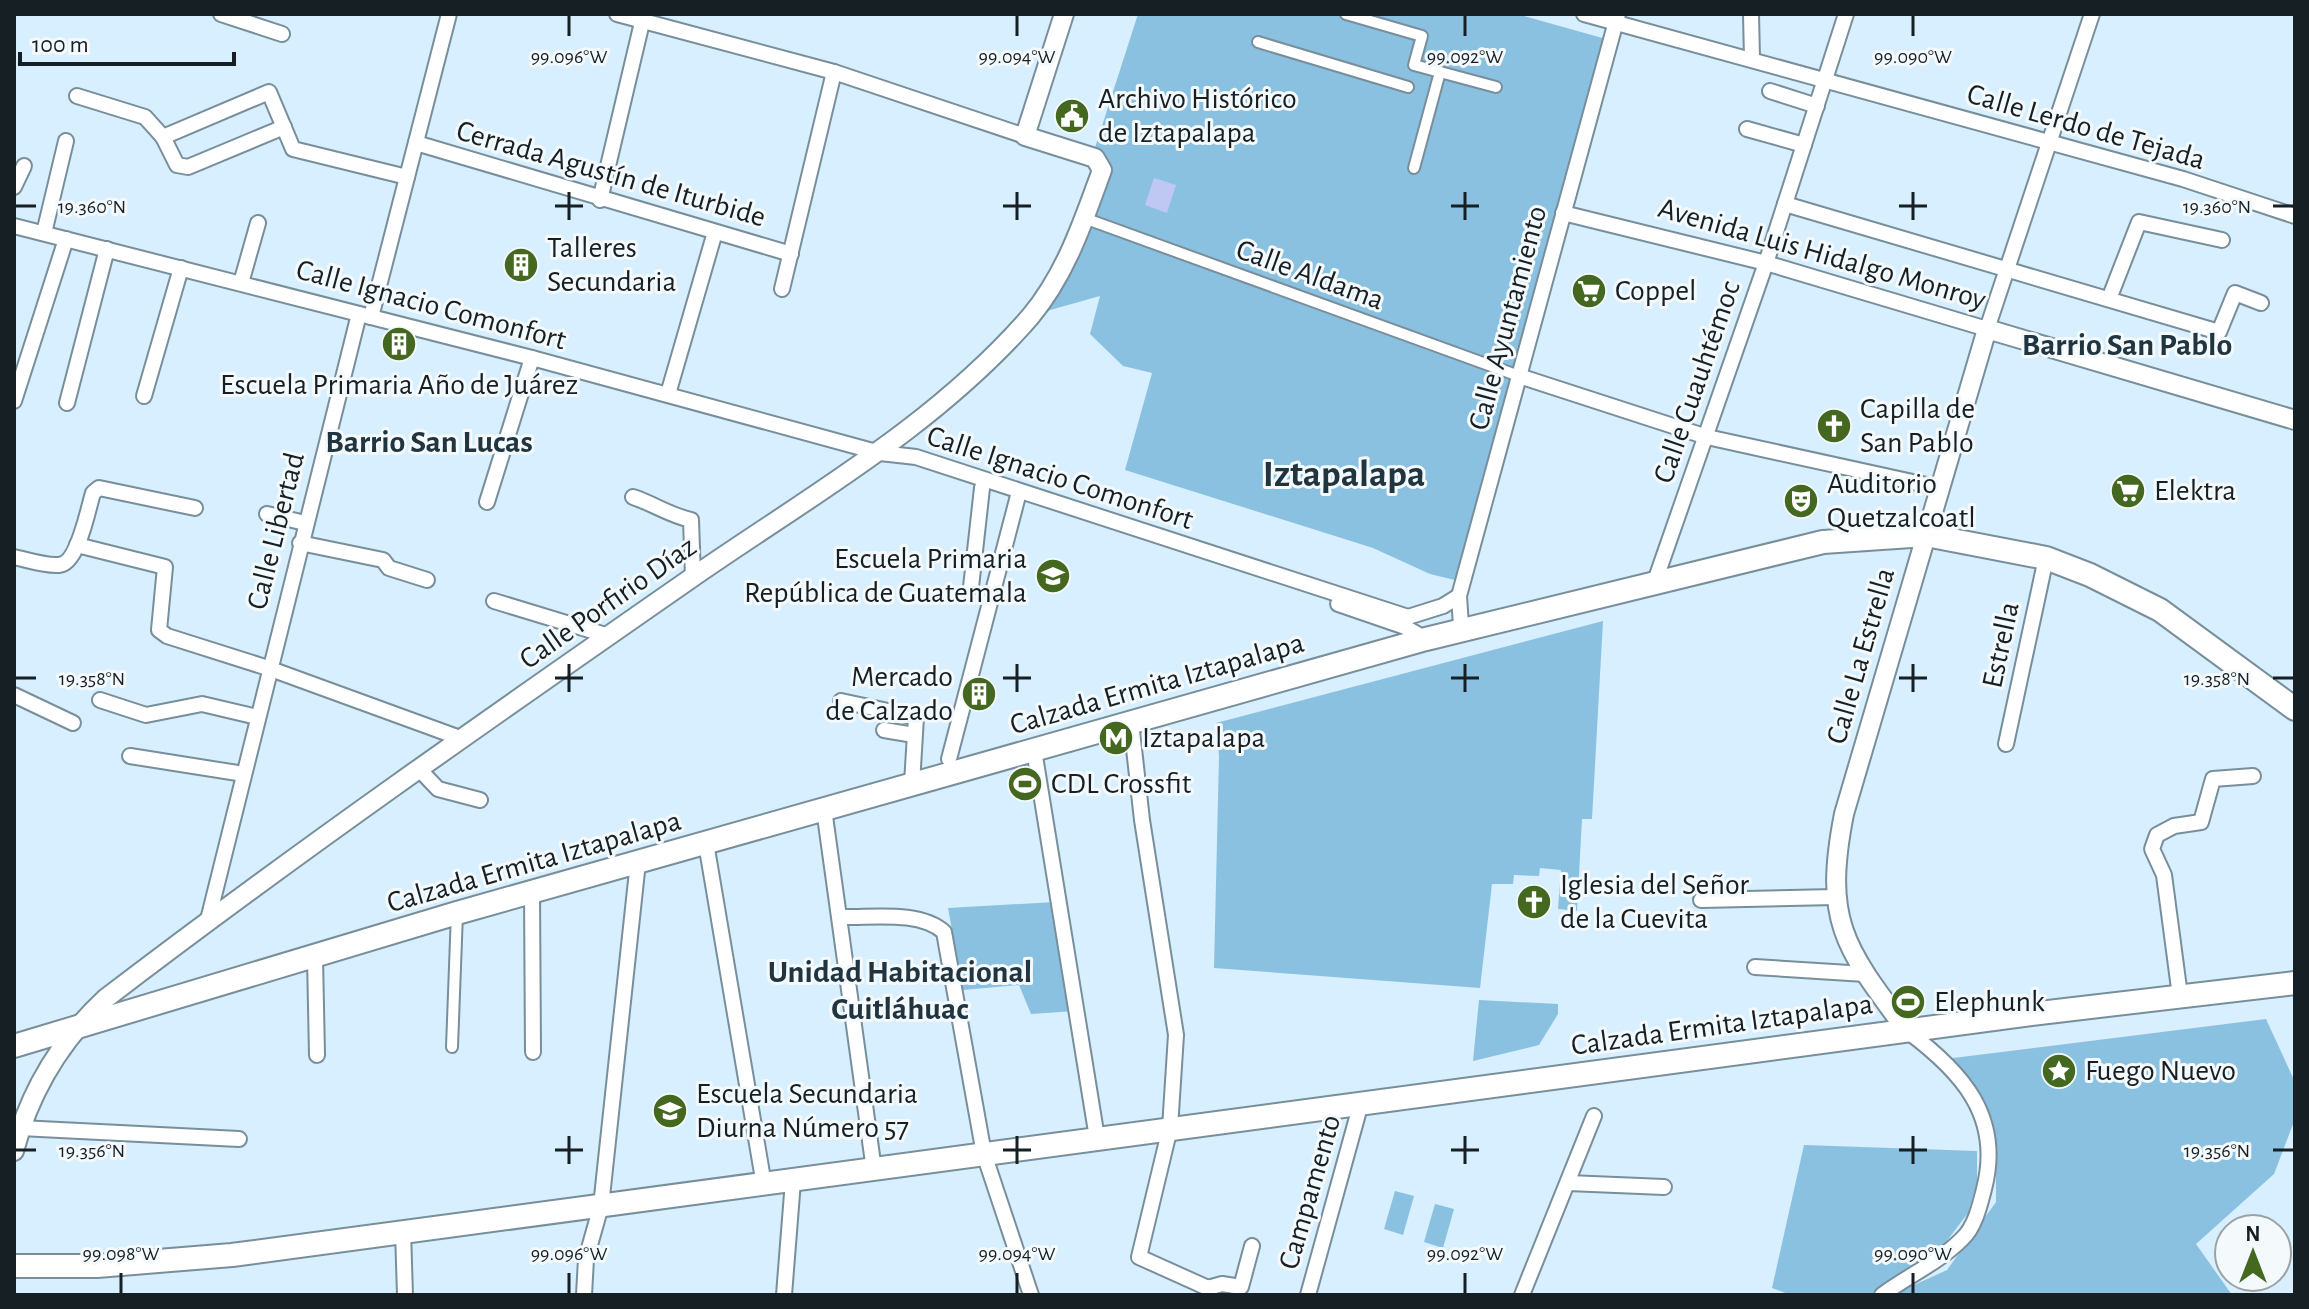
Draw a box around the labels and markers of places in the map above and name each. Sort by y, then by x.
place label: Archivo Histórico de Iztapalapa [1098,84,1297,148]
public building icon: Archivo Histórico de Iztapalapa [1053,97,1091,135]
place label: Talleres Secundaria [547,233,676,297]
building icon: Talleres Secundaria [502,246,540,284]
supermarket icon: Coppel [1570,272,1608,310]
place label: Coppel [1615,276,1697,306]
building icon: Escuela Primaria Año de Juárez [380,325,418,363]
place label: Escuela Primaria Año de Juárez [220,370,578,400]
place label: Capilla de San Pablo [1860,394,1975,458]
church icon: Capilla de San Pablo [1815,407,1853,445]
place label: Auditorio Quetzalcoatl [1827,469,1976,533]
supermarket icon: Elektra [2109,472,2147,510]
place label: Elektra [2154,476,2236,506]
theatre icon: Auditorio Quetzalcoatl [1782,482,1820,520]
place label: Escuela Primaria República de Guatemala [744,544,1027,608]
school or university icon: Escuela Primaria República de Guatemala [1034,557,1072,595]
place label: Mercado de Calzado [825,662,953,726]
building icon: Mercado de Calzado [960,675,998,713]
metro station icon: Iztapalapa [1097,719,1135,757]
place label: Iztapalapa [1142,720,1265,756]
sports icon: CDL Crossfit [1006,765,1044,803]
place label: CDL Crossfit [1051,769,1192,799]
place label: Iglesia del Señor de la Cuevita [1560,870,1749,934]
church icon: Iglesia del Señor de la Cuevita [1515,883,1553,921]
sports icon: Elephunk [1889,983,1927,1021]
place label: Elephunk [1934,987,2045,1017]
place icon: Fuego Nuevo [2040,1052,2078,1090]
place label: Fuego Nuevo [2085,1056,2236,1086]
place label: Escuela Secundaria Diurna Número 57 [696,1079,918,1143]
school or university icon: Escuela Secundaria Diurna Número 57 [651,1092,689,1130]

